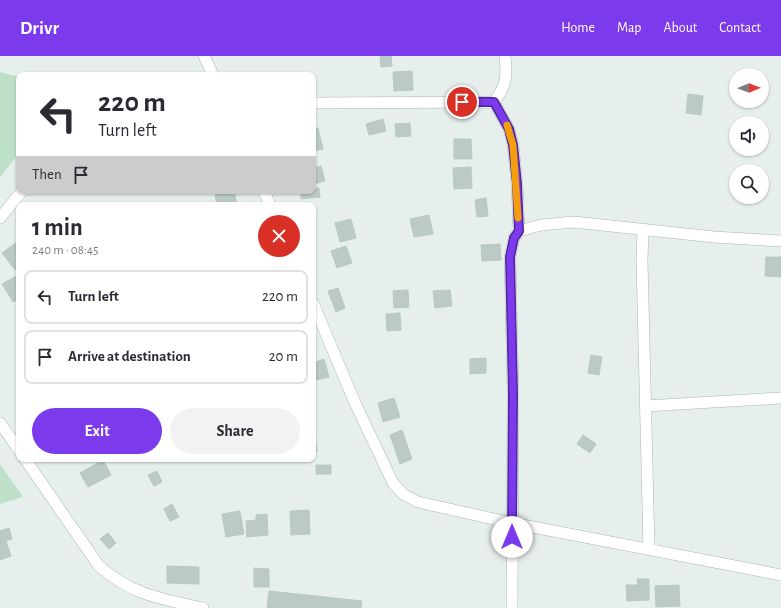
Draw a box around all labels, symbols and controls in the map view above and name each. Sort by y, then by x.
text: Drivr [20,19,59,38]
text: Home [561,21,595,35]
text: Map [617,21,641,35]
text: About [663,21,697,35]
text: Contact [719,21,761,35]
north arrow [729,68,769,108]
map controls [729,68,769,204]
pin [445,85,479,119]
icon: left [32,88,84,140]
text: 220 m [98,89,166,117]
icon: arrive [451,91,473,113]
button: sound [729,116,769,156]
text: Turn left [98,122,157,140]
icon: arrive [70,164,92,186]
button: search [729,164,769,204]
text: Then [32,167,62,182]
button: close [258,215,300,257]
text: 1 min [32,216,83,240]
text: 240 m · 08:45 [32,244,99,257]
icon: left [34,286,56,308]
text: Turn left [68,289,119,304]
text: 220 m [262,289,298,304]
icon: arrive [34,346,56,368]
text: Arrive at destination [68,349,191,364]
text: 20 m [269,349,298,364]
button: Exit [32,408,162,454]
button: Share [170,408,300,454]
position arrow [491,516,533,558]

